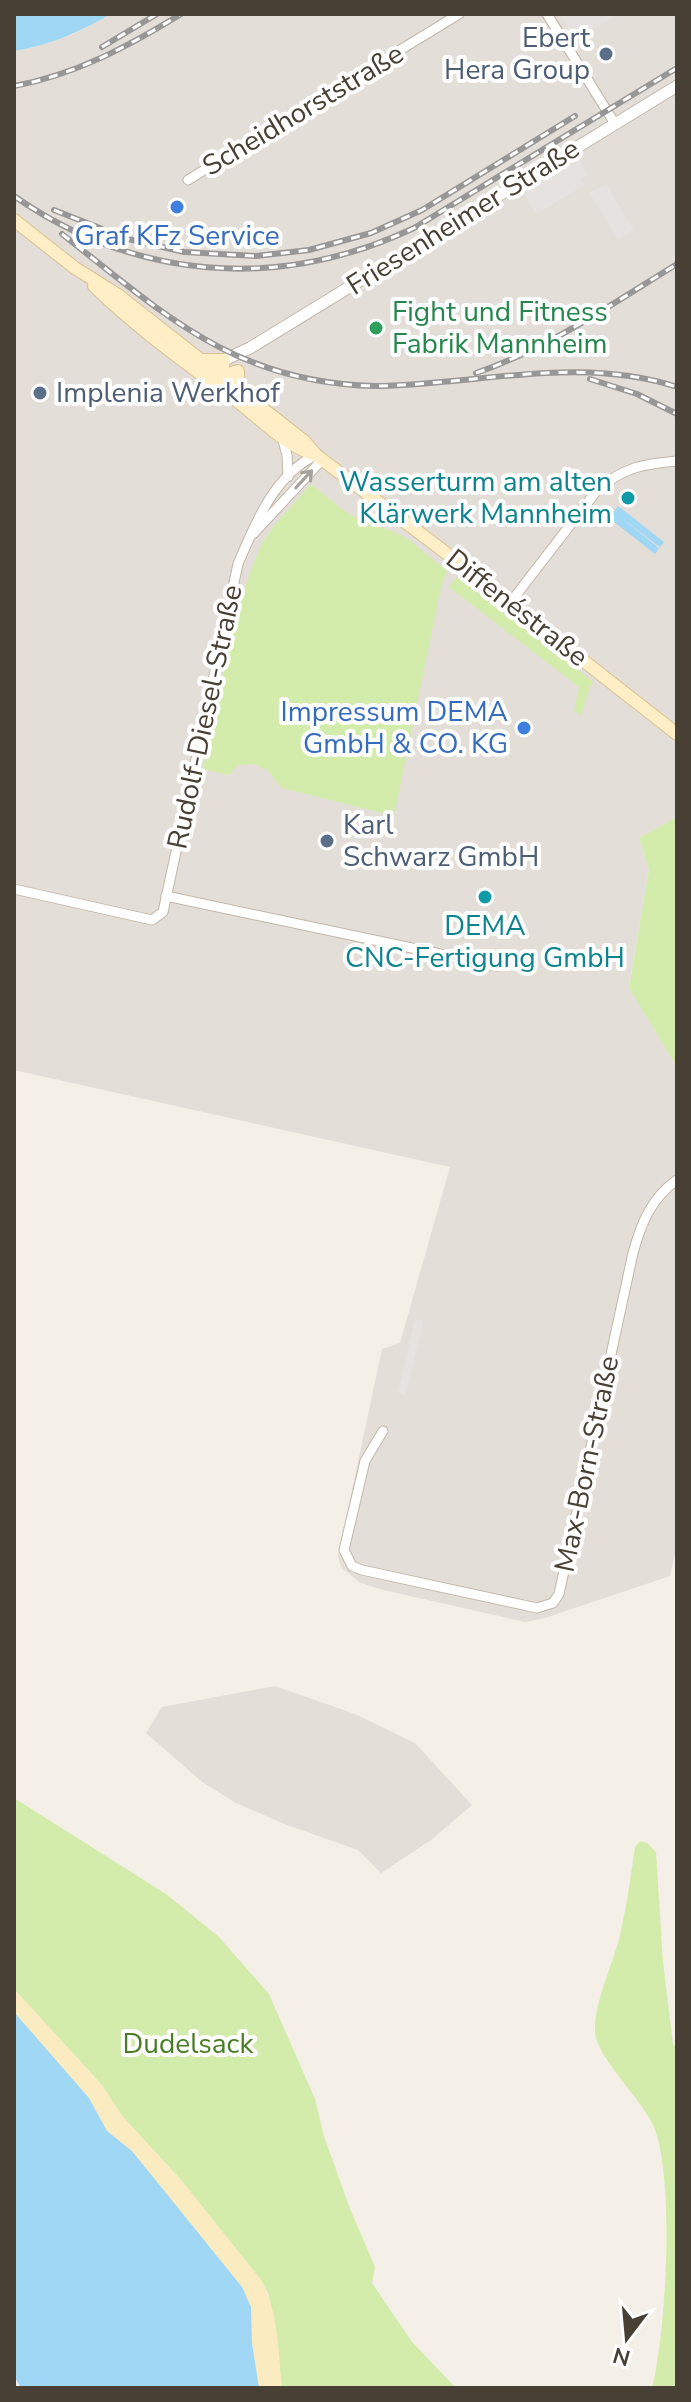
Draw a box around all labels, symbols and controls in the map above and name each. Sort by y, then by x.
place label: Ebert Hera Group [444,19,590,89]
street label: Scheidhorststraße [195,35,411,185]
marker: Ebert Hera Group [597,45,615,63]
street label: Friesenheimer Straße [339,130,587,304]
marker: Graf KFz Service [168,198,186,216]
place label: Graf KFz Service [74,217,280,255]
place label: Fight und Fitness Fabrik Mannheim [392,293,608,363]
marker: Fight und Fitness Fabrik Mannheim [367,319,385,337]
place label: Implenia Werkhof [56,374,280,412]
marker: Implenia Werkhof [31,384,49,402]
place label: Wasserturm am alten Klärwerk Mannheim [339,463,612,533]
one-way arrow [294,469,313,489]
marker: Wasserturm am alten Klärwerk Mannheim [619,489,637,507]
street label: Diffenéstraße [438,540,596,676]
street label: Rudolf-Diesel-Straße [158,581,252,853]
place label: Impressum DEMA GmbH & CO. KG [281,693,508,763]
marker: Impressum DEMA GmbH & CO. KG [515,719,533,737]
place label: Karl Schwarz GmbH [343,806,539,876]
marker: Karl Schwarz GmbH [318,832,336,850]
marker: DEMA CNC-Fertigung GmbH [476,888,494,906]
place label: DEMA CNC-Fertigung GmbH [345,907,625,977]
street label: Max-Born-Straße [546,1352,628,1576]
park label: Dudelsack [122,2025,255,2063]
north arrow [587,2298,667,2378]
text: N [610,2340,634,2373]

